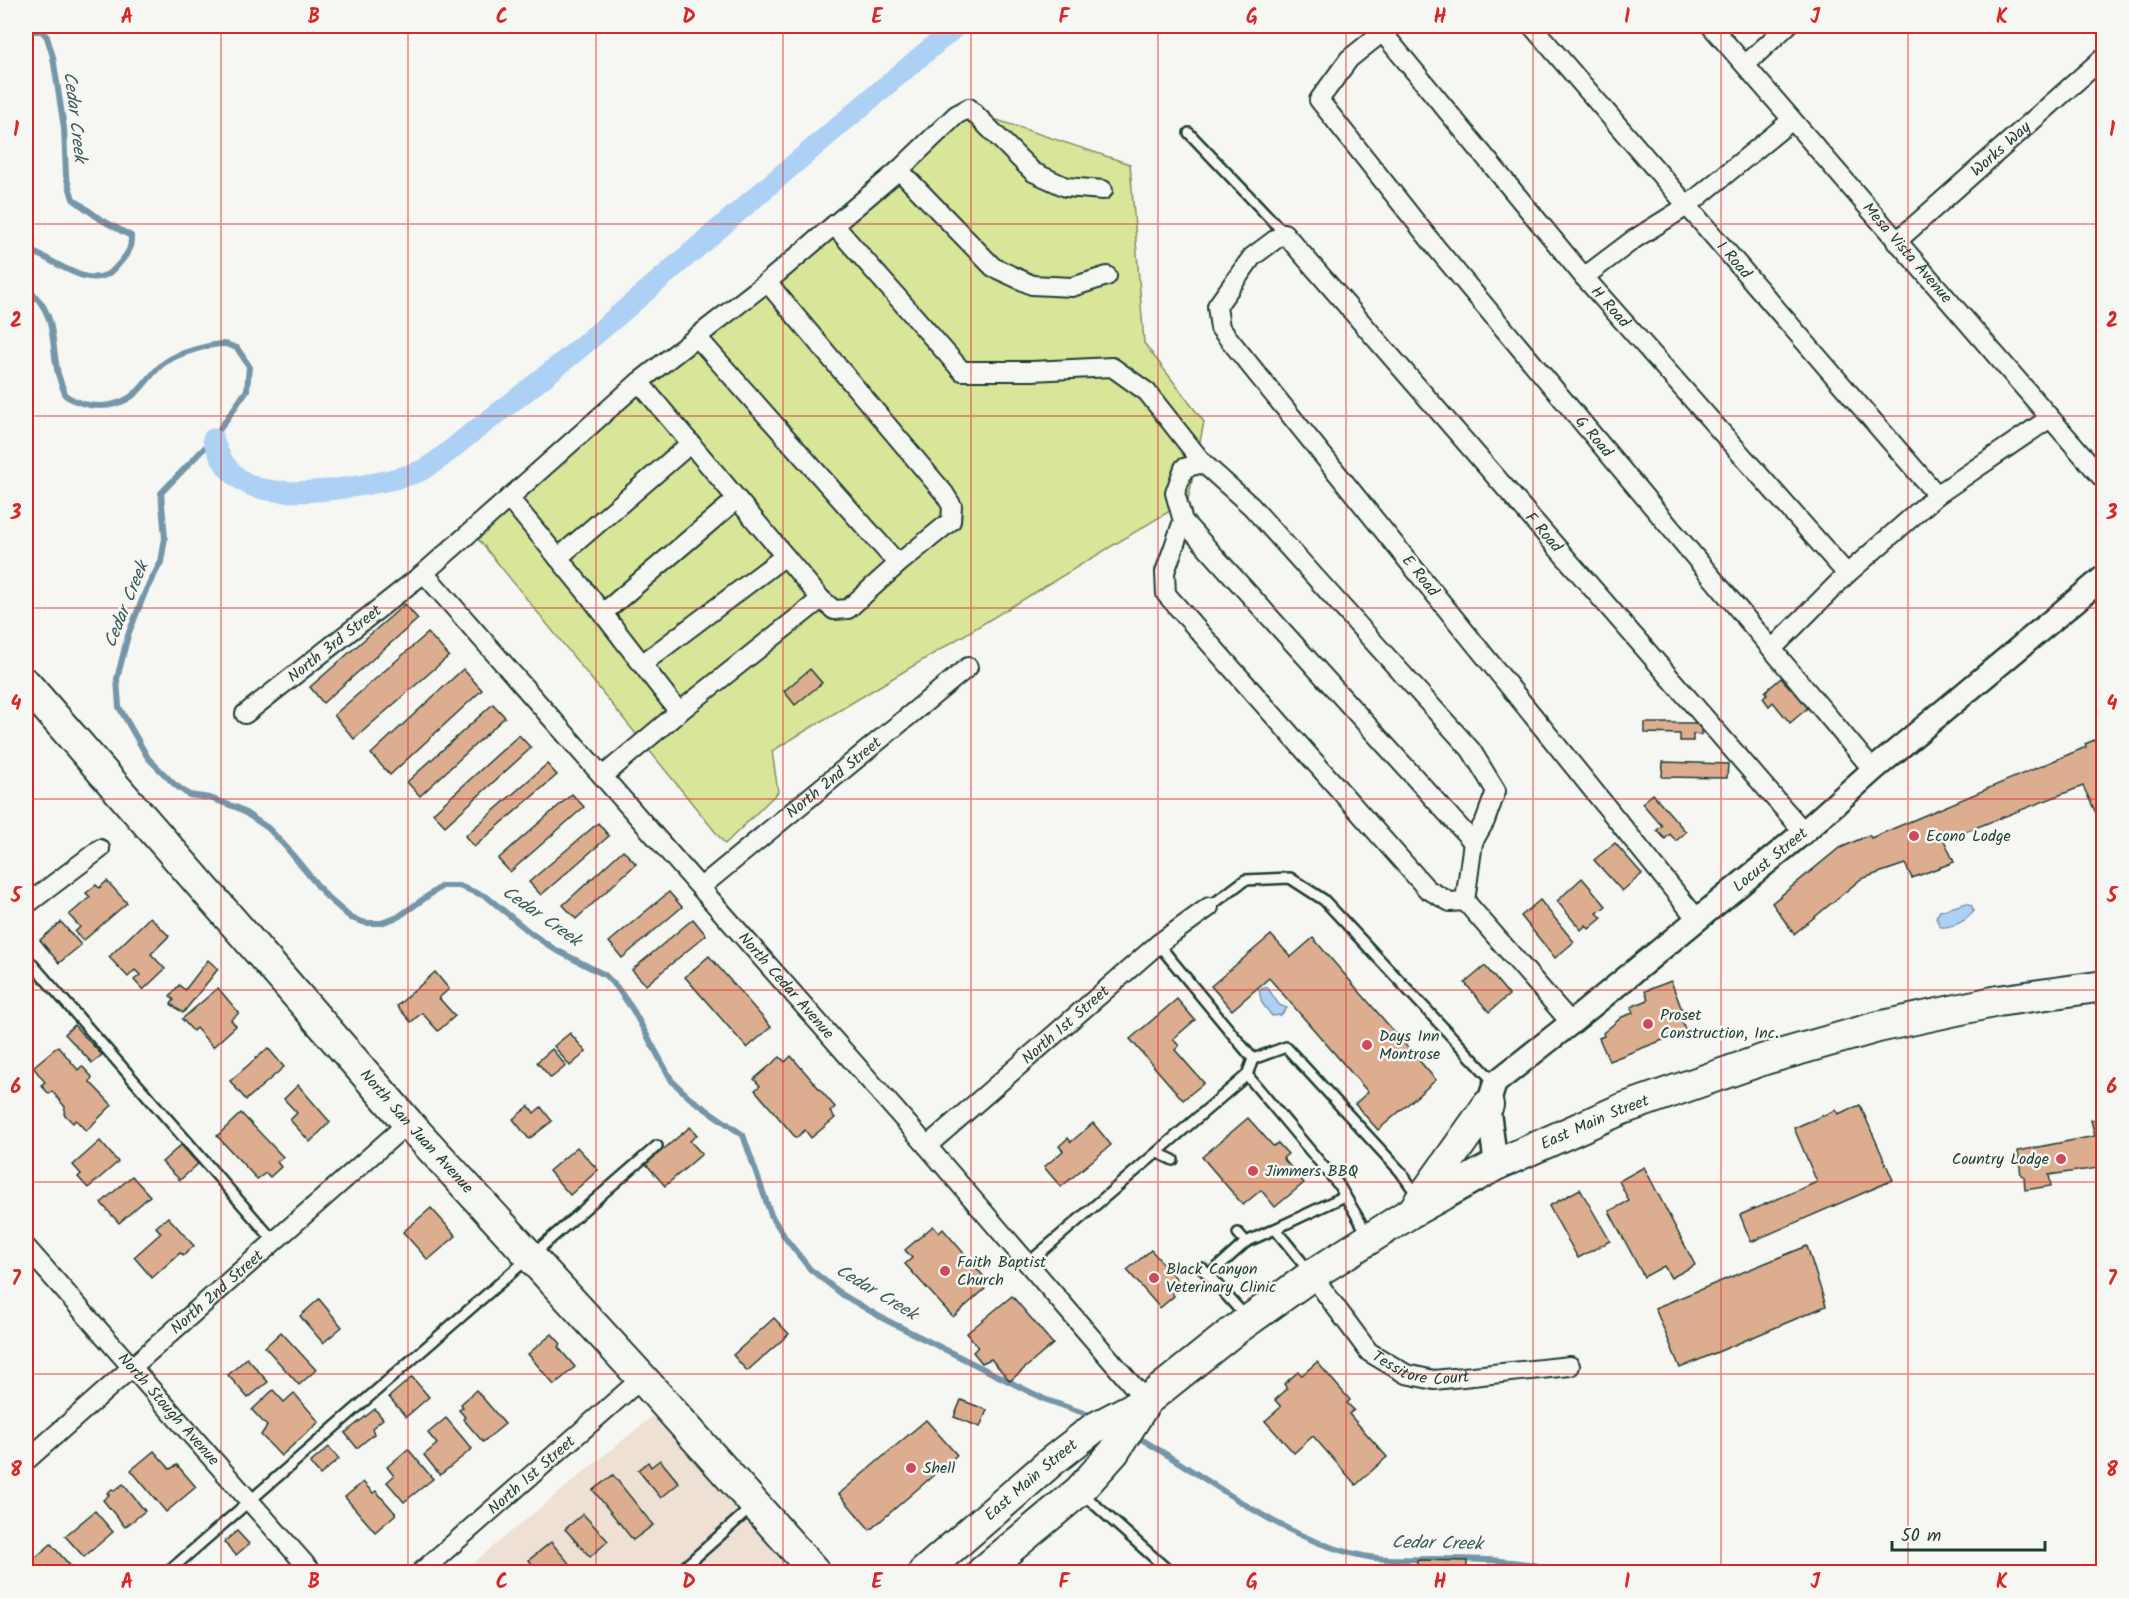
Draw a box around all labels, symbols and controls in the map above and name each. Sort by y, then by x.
text: A [121,2,133,34]
text: B [308,2,320,34]
text: C [496,2,508,34]
text: D [682,2,696,34]
text: E [871,2,883,34]
text: F [1059,2,1071,34]
text: G [1246,2,1258,34]
text: H [1433,2,1447,34]
text: I [1624,2,1630,34]
text: J [1810,2,1821,34]
text: K [1996,2,2008,34]
water label: Cedar Creek [54,70,94,166]
text: 1 [13,115,19,147]
street label: Works Way [1965,115,2037,183]
text: 1 [2109,115,2115,147]
street label: Mesa Vista Avenue [1856,197,1958,309]
street label: I Road [1710,235,1758,285]
street label: H Road [1585,280,1637,334]
text: 2 [10,306,22,338]
text: 2 [2106,306,2118,338]
street label: G Road [1569,410,1620,464]
text: 3 [10,498,22,530]
text: 3 [2106,498,2118,530]
street label: F Road [1519,506,1569,559]
street label: E Road [1395,550,1445,603]
water label: Cedar Creek [97,555,158,653]
street label: North 3rd Street [282,598,388,689]
text: 4 [11,689,22,721]
text: 4 [2107,689,2118,721]
street label: North 2nd Street [780,730,888,825]
street label: Locust Street [1727,821,1814,898]
place label: Econo Lodge [1926,824,2011,849]
marker: Econo Lodge [1907,829,1921,843]
water label: Cedar Creek [495,879,589,956]
text: 5 [10,881,23,913]
text: 5 [2106,881,2119,913]
street label: North Cedar Avenue [732,926,840,1045]
street label: North 1st Street [1016,979,1116,1070]
place label: Proset Construction, Inc. [1660,1003,1779,1046]
marker: Proset Construction, Inc. [1641,1017,1655,1031]
place label: Days Inn Montrose [1379,1024,1440,1067]
marker: Days Inn Montrose [1360,1038,1374,1052]
street label: North San Juan Avenue [354,1063,480,1199]
text: 6 [11,1072,22,1104]
text: 6 [2107,1072,2118,1104]
street label: East Main Street [1536,1088,1653,1156]
place label: Country Lodge [1952,1147,2049,1172]
marker: Country Lodge [2054,1152,2068,1166]
place label: Jimmers BBQ [1265,1159,1358,1184]
marker: Jimmers BBQ [1246,1164,1260,1178]
street label: North 2nd Street [165,1243,270,1340]
place label: Faith Baptist Church [957,1250,1047,1293]
water label: Cedar Creek [830,1257,925,1330]
place label: Black Canyon Veterinary Clinic [1166,1257,1276,1300]
text: 7 [11,1264,21,1296]
marker: Faith Baptist Church [938,1264,952,1278]
text: 7 [2107,1264,2117,1296]
marker: Black Canyon Veterinary Clinic [1147,1271,1161,1285]
street label: Tessitore Court [1367,1344,1471,1393]
street label: North Stough Avenue [112,1347,226,1471]
street label: North 1st Street [482,1429,582,1521]
street label: East Main Street [979,1432,1084,1527]
text: 8 [10,1455,22,1487]
text: 8 [2106,1455,2118,1487]
place label: Shell [923,1456,955,1481]
marker: Shell [904,1461,918,1475]
scale bar [1892,1514,2045,1552]
text: 50 m [1901,1522,1941,1551]
water label: Cedar Creek [1391,1529,1485,1559]
text: A [121,1567,133,1598]
text: B [308,1567,320,1598]
text: C [496,1567,508,1598]
text: D [682,1567,696,1598]
text: E [871,1567,883,1598]
text: F [1059,1567,1071,1598]
text: G [1246,1567,1258,1598]
text: H [1433,1567,1447,1598]
text: I [1624,1567,1630,1598]
text: J [1810,1567,1821,1598]
text: K [1996,1567,2008,1598]

